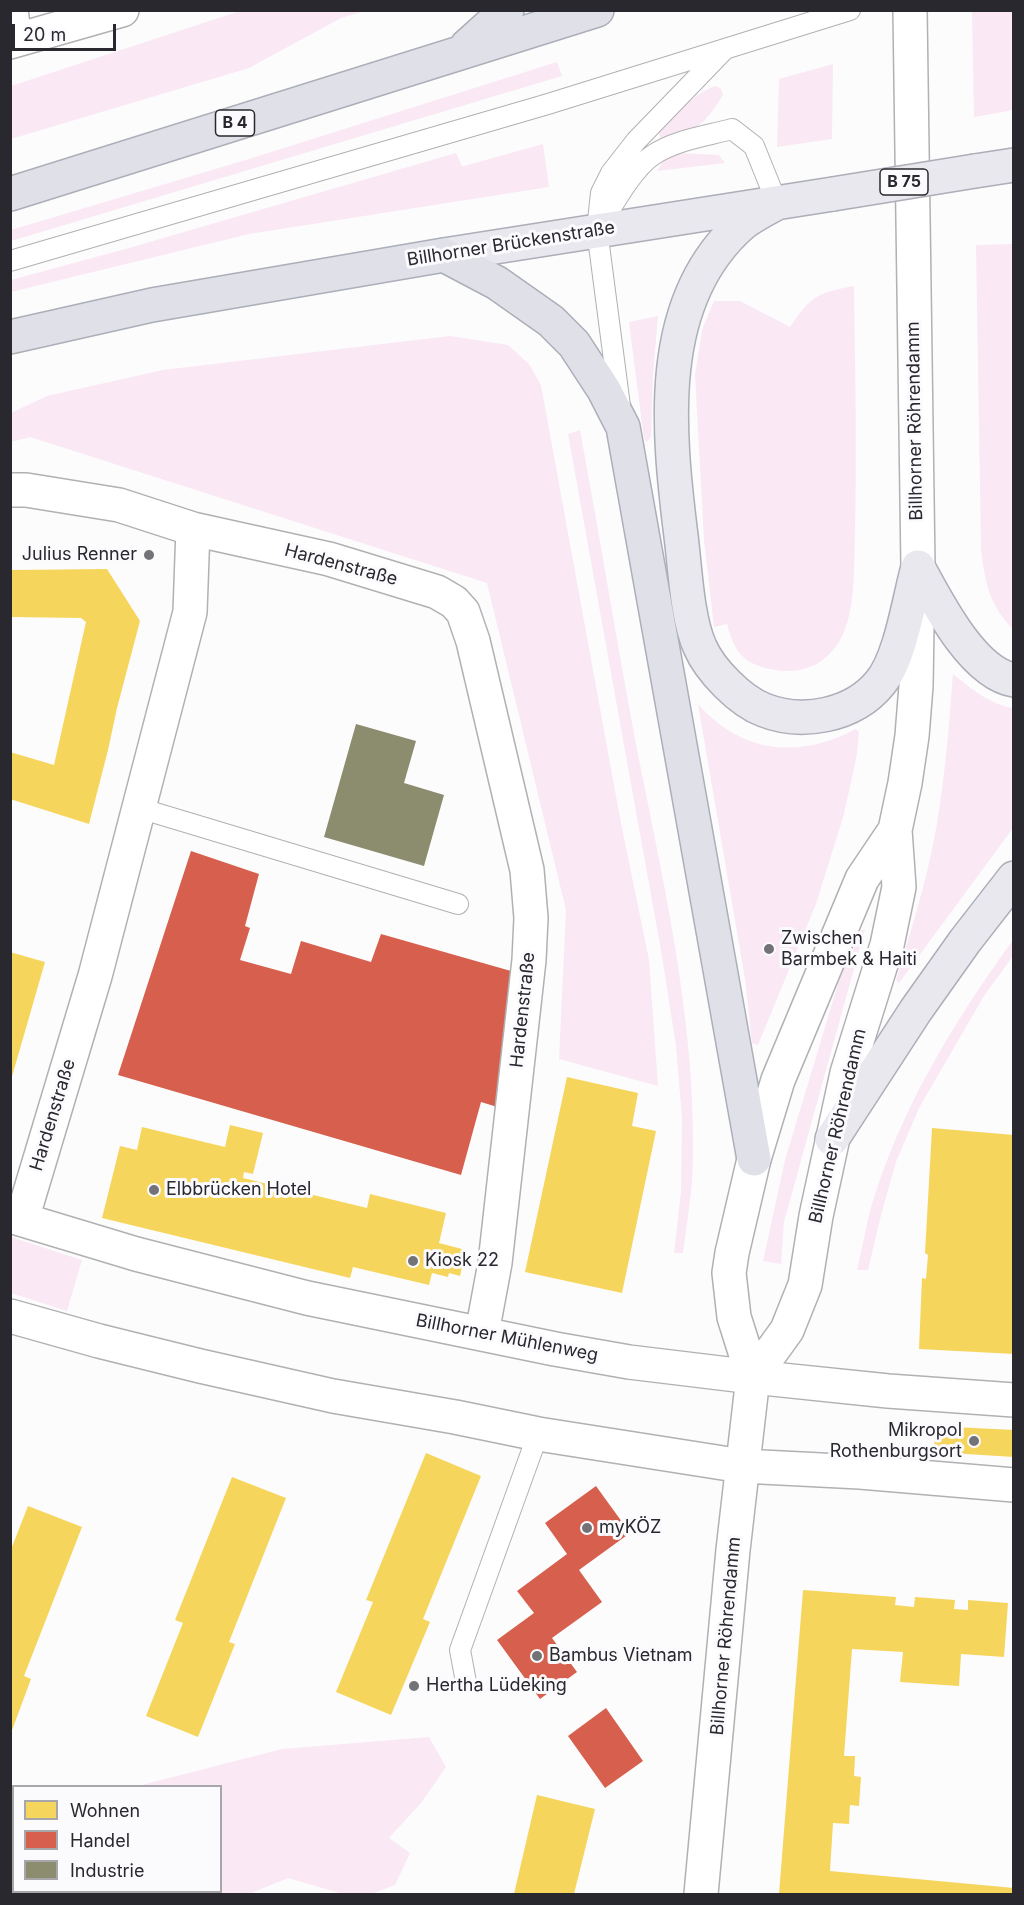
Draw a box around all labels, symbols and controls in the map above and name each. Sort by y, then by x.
scale bar [15,12,118,50]
text: 20 m [23,24,66,45]
road number: B 4 [216,110,254,136]
road number: B 75 [880,169,928,195]
street label: Billhorner Brückenstraße [405,217,617,271]
street label: Billhorner Röhrendamm [902,321,928,521]
street label: Hardenstraße [282,540,400,590]
place label: Julius Renner [22,544,137,566]
marker: Julius Renner [142,548,156,562]
place label: Zwischen Barmbek & Haiti [781,928,917,970]
marker: Zwischen Barmbek & Haiti [762,942,776,956]
street label: Hardenstraße [506,951,540,1069]
street label: Billhorner Röhrendamm [805,1026,871,1226]
street label: Hardenstraße [26,1056,80,1174]
place label: Elbbrücken Hotel [166,1179,311,1201]
marker: Elbbrücken Hotel [147,1183,161,1197]
place label: Kiosk 22 [425,1250,499,1272]
marker: Kiosk 22 [406,1254,420,1268]
street label: Billhorner Mühlenweg [414,1310,600,1366]
place label: Mikropol Rothenburgsort [830,1420,962,1462]
marker: Mikropol Rothenburgsort [967,1434,981,1448]
place label: myKÖZ [599,1517,661,1539]
marker: myKÖZ [580,1521,594,1535]
street label: Billhorner Röhrendamm [707,1536,745,1736]
place label: Bambus Vietnam [549,1645,693,1667]
marker: Bambus Vietnam [530,1649,544,1663]
place label: Hertha Lüdeking [426,1675,567,1697]
marker: Hertha Lüdeking [407,1679,421,1693]
legend [12,1785,222,1893]
text: Wohnen [70,1800,140,1821]
text: Handel [70,1830,130,1851]
text: Industrie [70,1860,144,1881]

